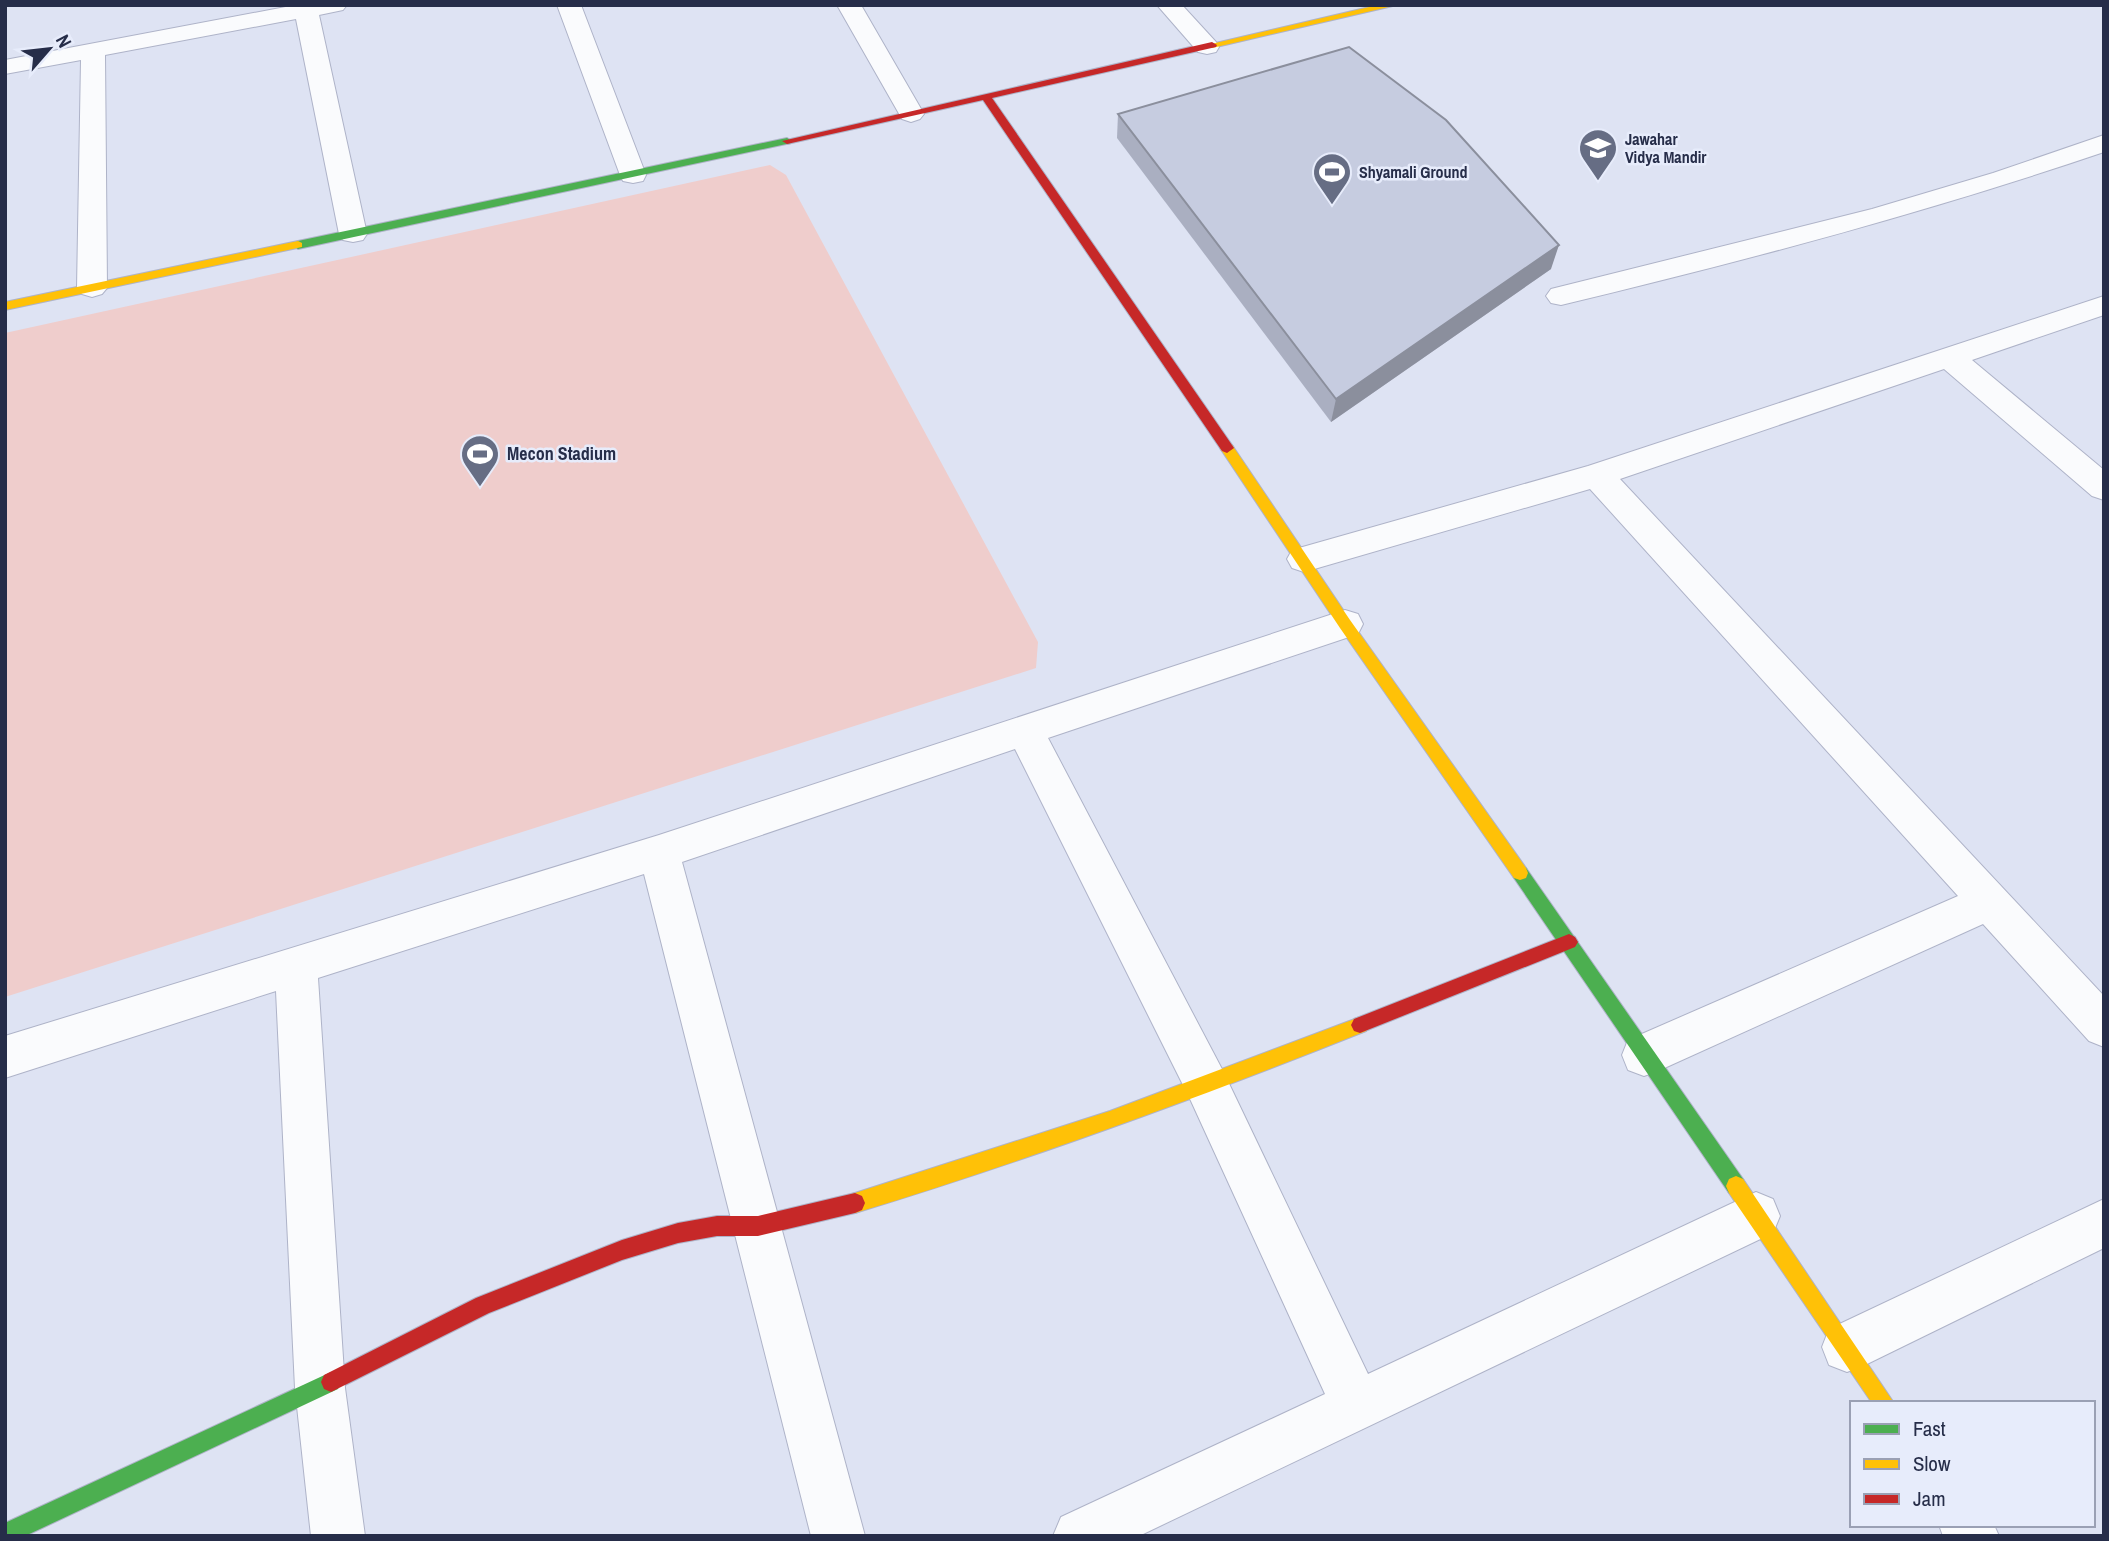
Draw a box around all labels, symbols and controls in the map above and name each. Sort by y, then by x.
north arrow [14,14,84,84]
text: N [50,30,78,52]
school or university icon: Jawahar Vidya Mandir [1577,127,1619,182]
place label: Jawahar Vidya Mandir [1625,128,1707,168]
sports icon: Shyamali Ground [1311,151,1353,206]
place label: Shyamali Ground [1359,161,1468,183]
sports icon: Mecon Stadium [459,433,501,488]
place label: Mecon Stadium [507,441,616,466]
legend [1850,1401,2095,1527]
text: Fast [1913,1414,1946,1443]
text: Slow [1913,1449,1951,1478]
text: Jam [1913,1484,1946,1513]

